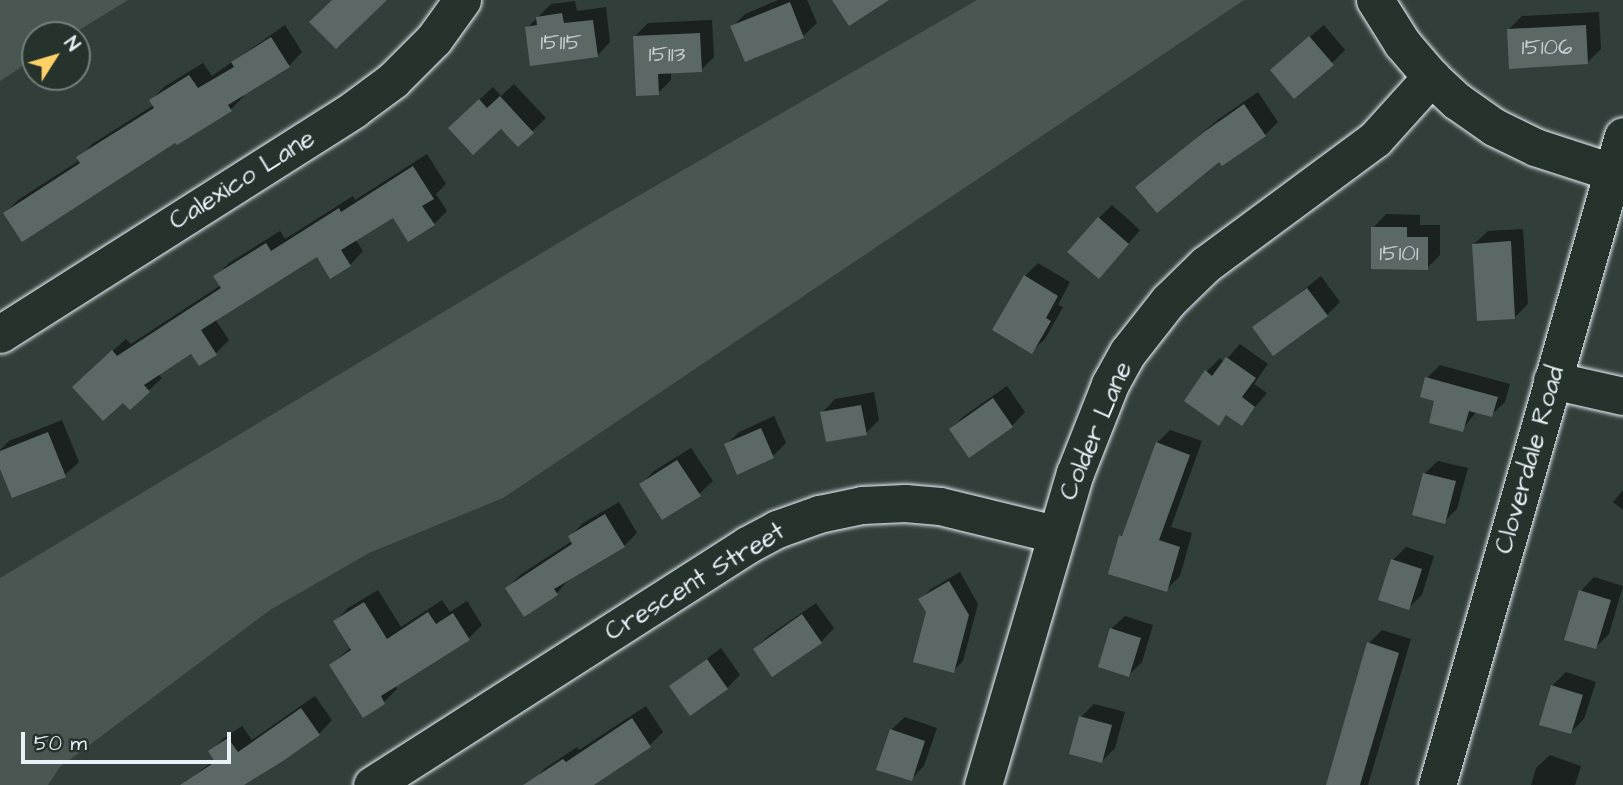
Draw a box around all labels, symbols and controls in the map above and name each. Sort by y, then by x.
north arrow [21,21,91,91]
house number: 15115 [540,28,582,56]
text: N [57,31,86,57]
house number: 15106 [1521,33,1573,61]
house number: 15113 [649,40,685,68]
street label: Calexico Lane [163,123,321,237]
house number: 15101 [1379,239,1419,267]
street label: Colder Lane [1053,357,1139,505]
street label: Cloverdale Road [1488,363,1572,557]
street label: Crescent Street [599,516,791,648]
scale bar [24,718,234,762]
text: 50 m [34,729,87,758]

